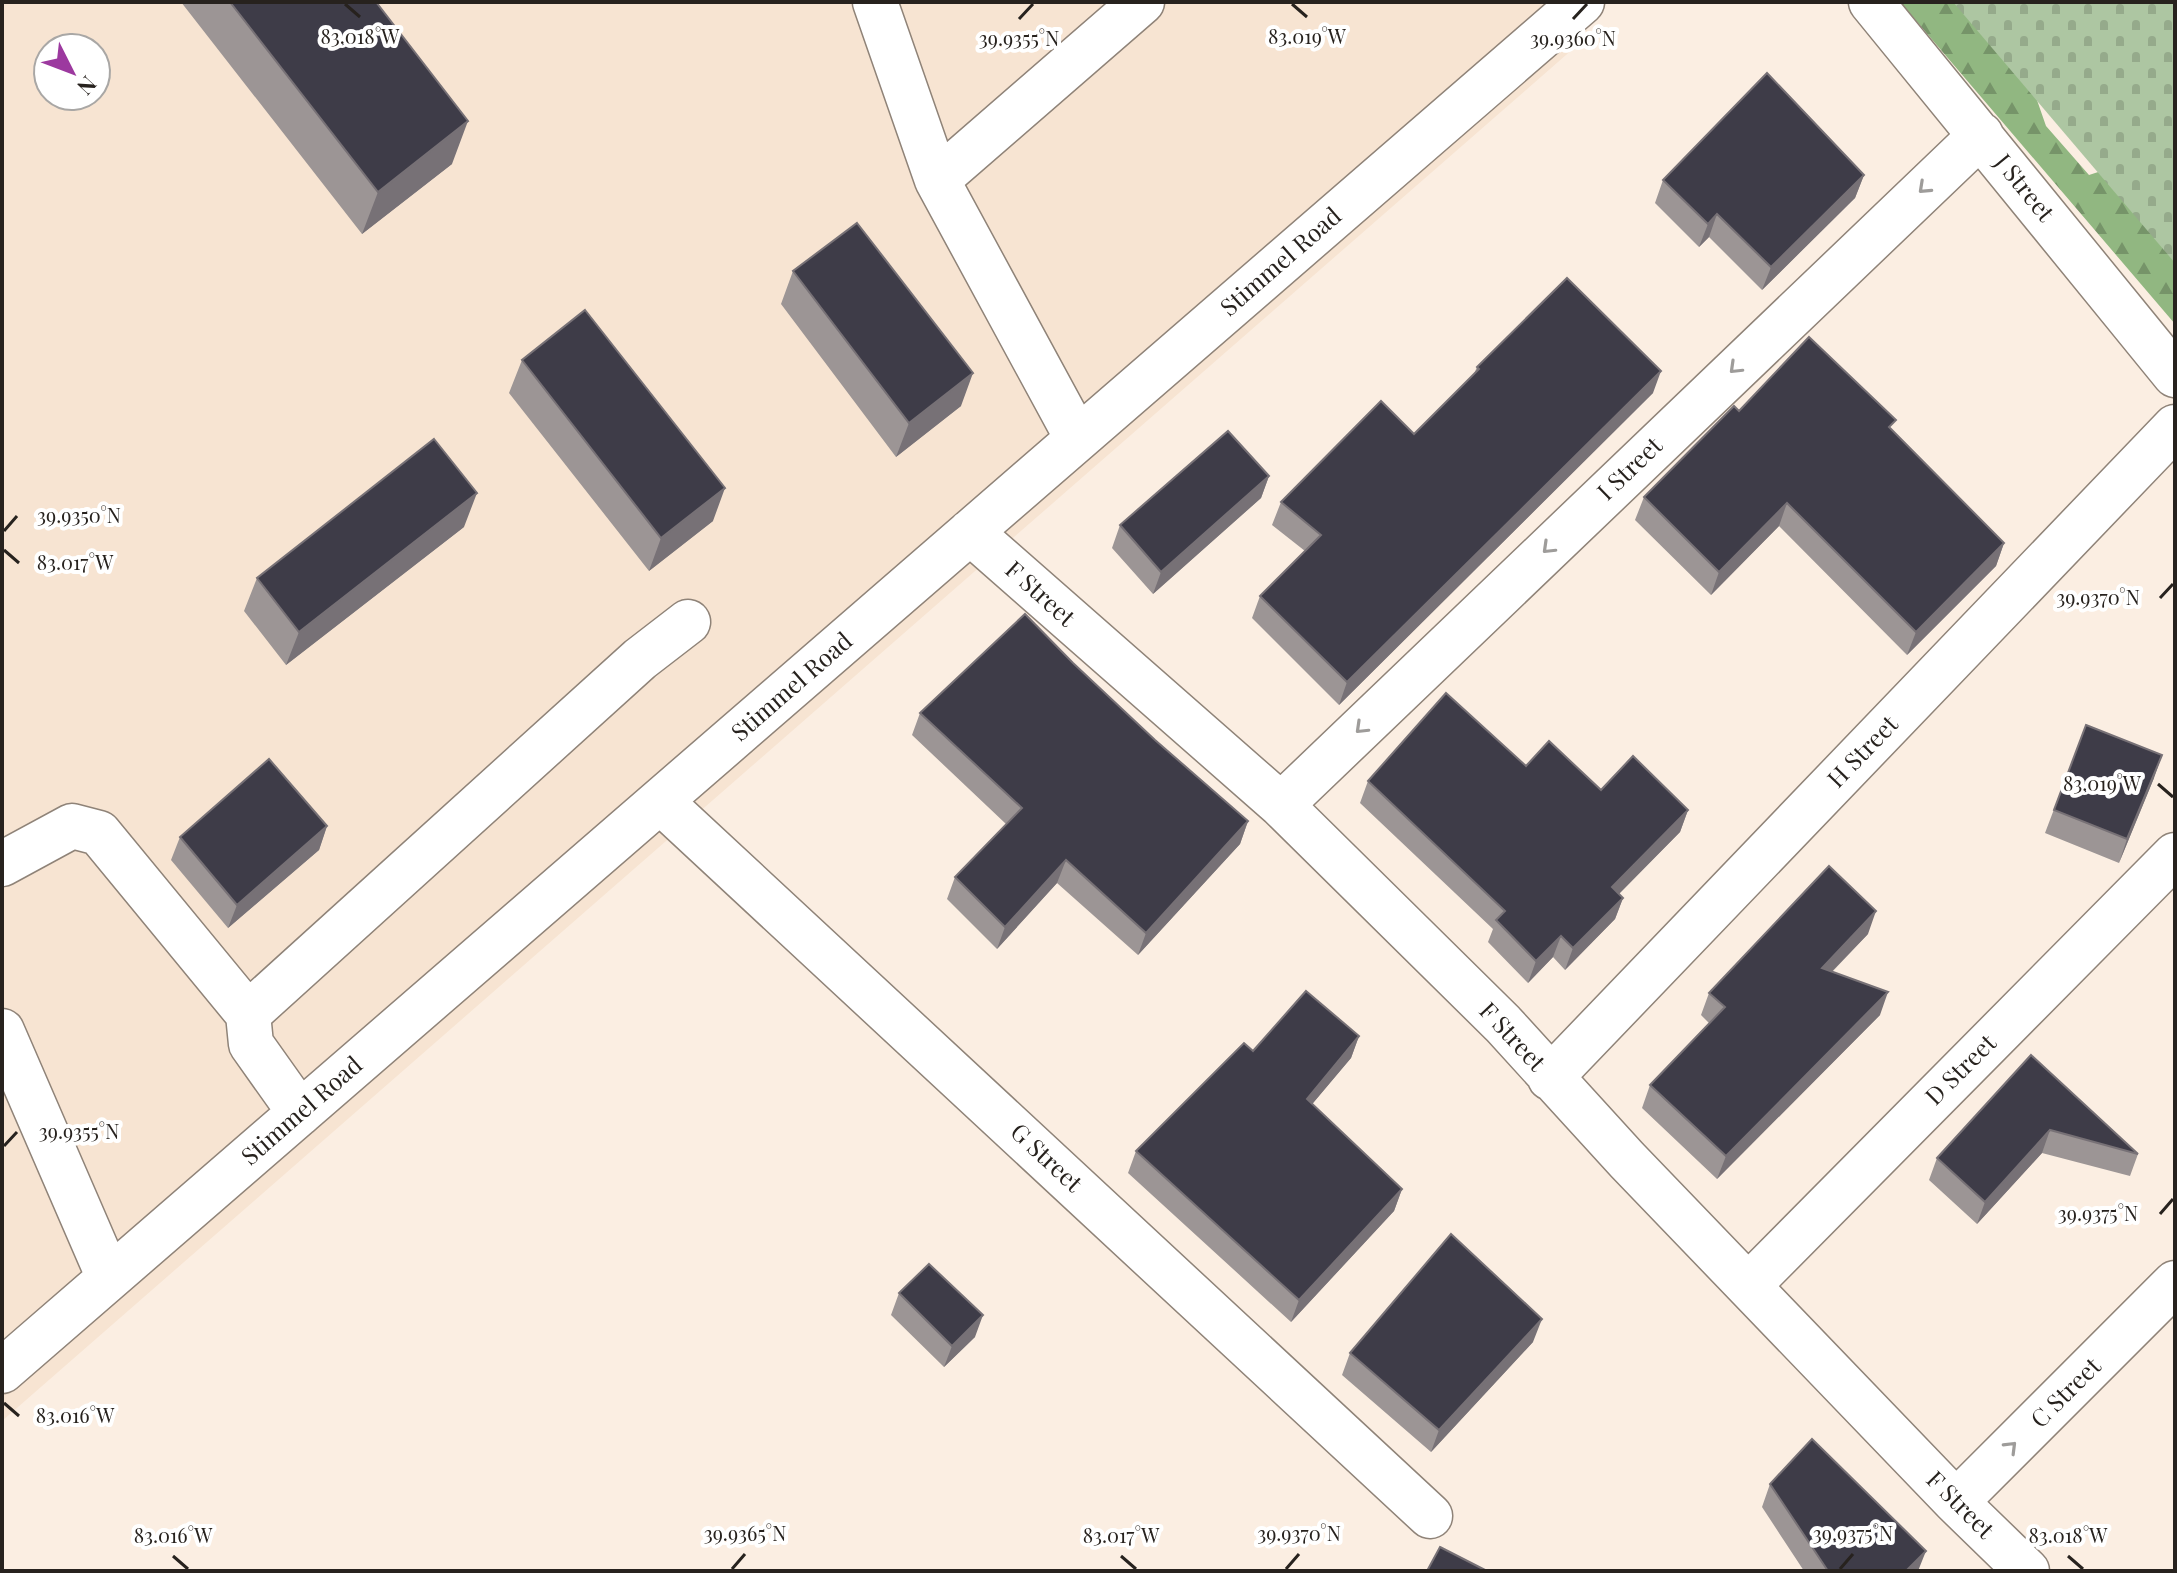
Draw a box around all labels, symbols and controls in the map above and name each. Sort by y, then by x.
text: 83.018°W [321,22,400,49]
text: 83.019°W [1268,22,1347,49]
text: 39.9355°N [979,24,1059,51]
text: 39.9360°N [1530,24,1616,51]
north arrow [32,32,112,112]
text: N [71,70,104,102]
street label: J Street [1988,145,2063,228]
one-way arrow [1919,179,1933,194]
street label: Stimmel Road [1212,199,1347,322]
one-way arrow [1730,358,1745,372]
street label: I Street [1589,428,1668,506]
text: 39.9350°N [37,501,121,528]
one-way arrow [1543,539,1557,553]
text: 83.017°W [37,548,114,575]
street label: F Street [1000,553,1083,633]
text: 39.9370°N [2056,583,2140,610]
street label: Stimmel Road [723,624,858,747]
street label: H Street [1819,707,1904,794]
one-way arrow [1356,719,1370,733]
text: 83.019°W [2063,769,2142,796]
street label: F Street [1473,994,1554,1077]
street label: D Street [1917,1026,2002,1111]
street label: Stimmel Road [233,1048,368,1171]
street label: G Street [1005,1115,1091,1198]
text: 39.9355°N [39,1117,119,1144]
text: 39.9375°N [2058,1199,2138,1226]
street label: C Street [2023,1349,2107,1434]
text: 83.016°W [36,1401,115,1428]
one-way arrow [2002,1442,2016,1456]
street label: F Street [1921,1463,2003,1545]
text: 39.9365°N [704,1519,786,1546]
text: 39.9370°N [1257,1519,1341,1546]
text: 39.9375°N [1813,1519,1893,1546]
text: 83.016°W [134,1521,213,1548]
text: 83.017°W [1083,1521,1160,1548]
text: 83.018°W [2029,1521,2108,1548]

